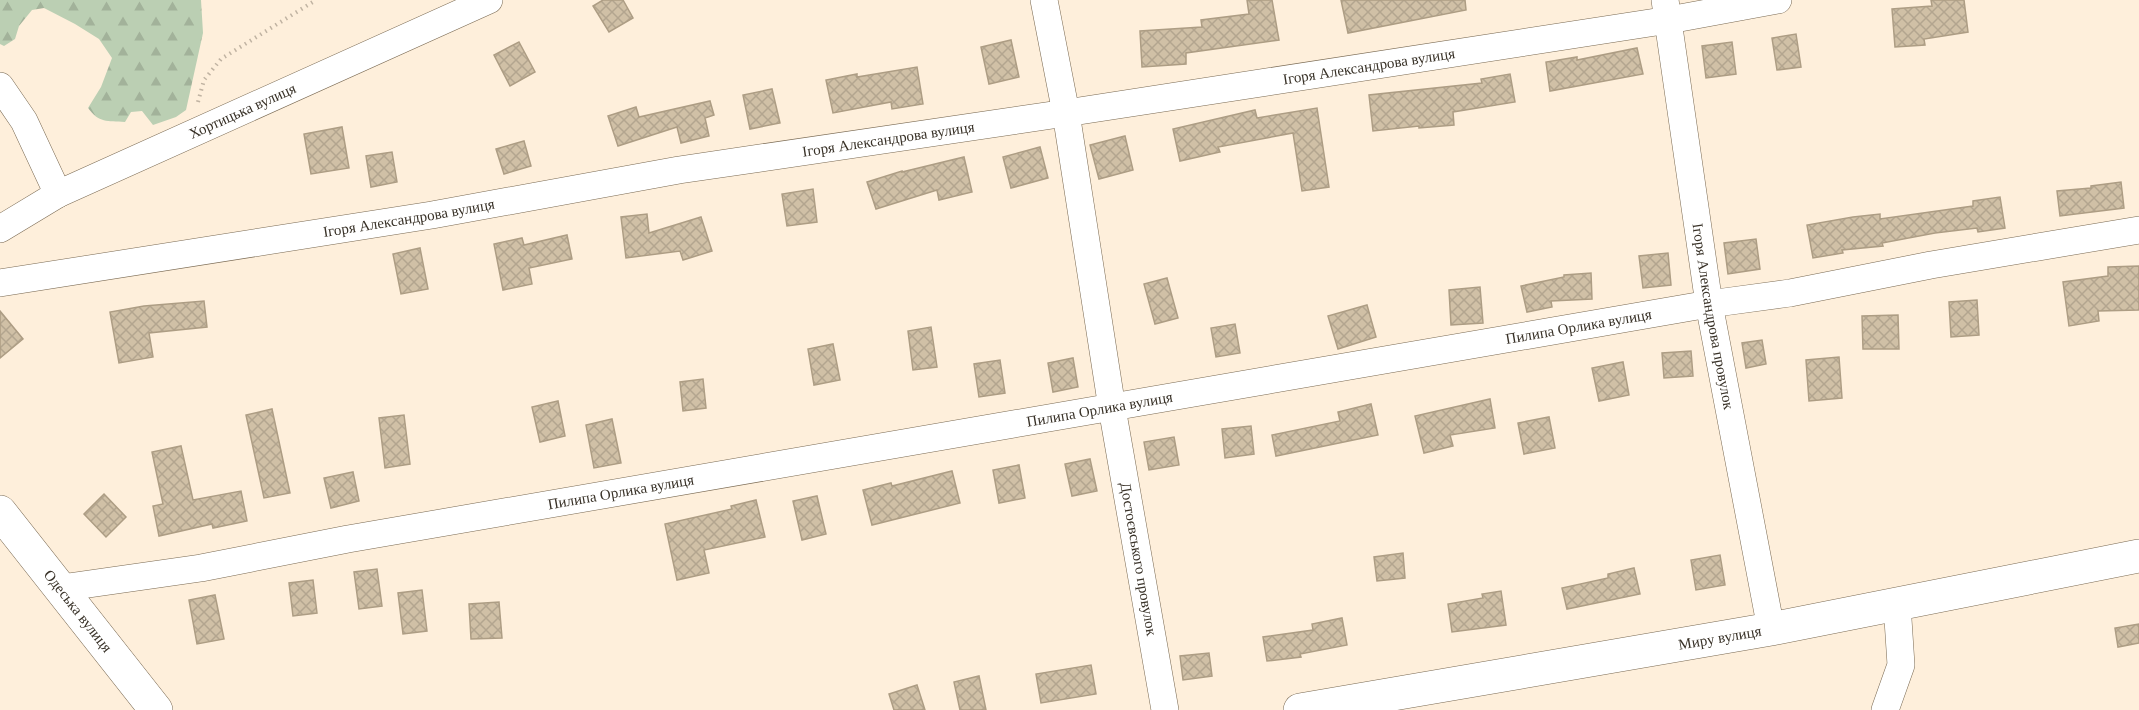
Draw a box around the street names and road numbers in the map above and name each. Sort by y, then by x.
street label: Ігоря Александрова вулиця [1282,45,1456,87]
street label: Хортицька вулиця [186,80,298,142]
street label: Ігоря Александрова вулиця [801,119,976,160]
street label: Ігоря Александрова вулиця [322,196,496,240]
street label: Ігоря Александрова провулок [1689,222,1737,411]
street label: Пилипа Орлика вулиця [1504,306,1653,347]
street label: Пилипа Орлика вулиця [1025,389,1174,430]
street label: Пилипа Орлика вулиця [546,471,695,512]
street label: Достоєвського провулок [1117,481,1160,638]
street label: Одеська вулиця [41,567,115,655]
street label: Миру вулиця [1677,623,1763,653]

